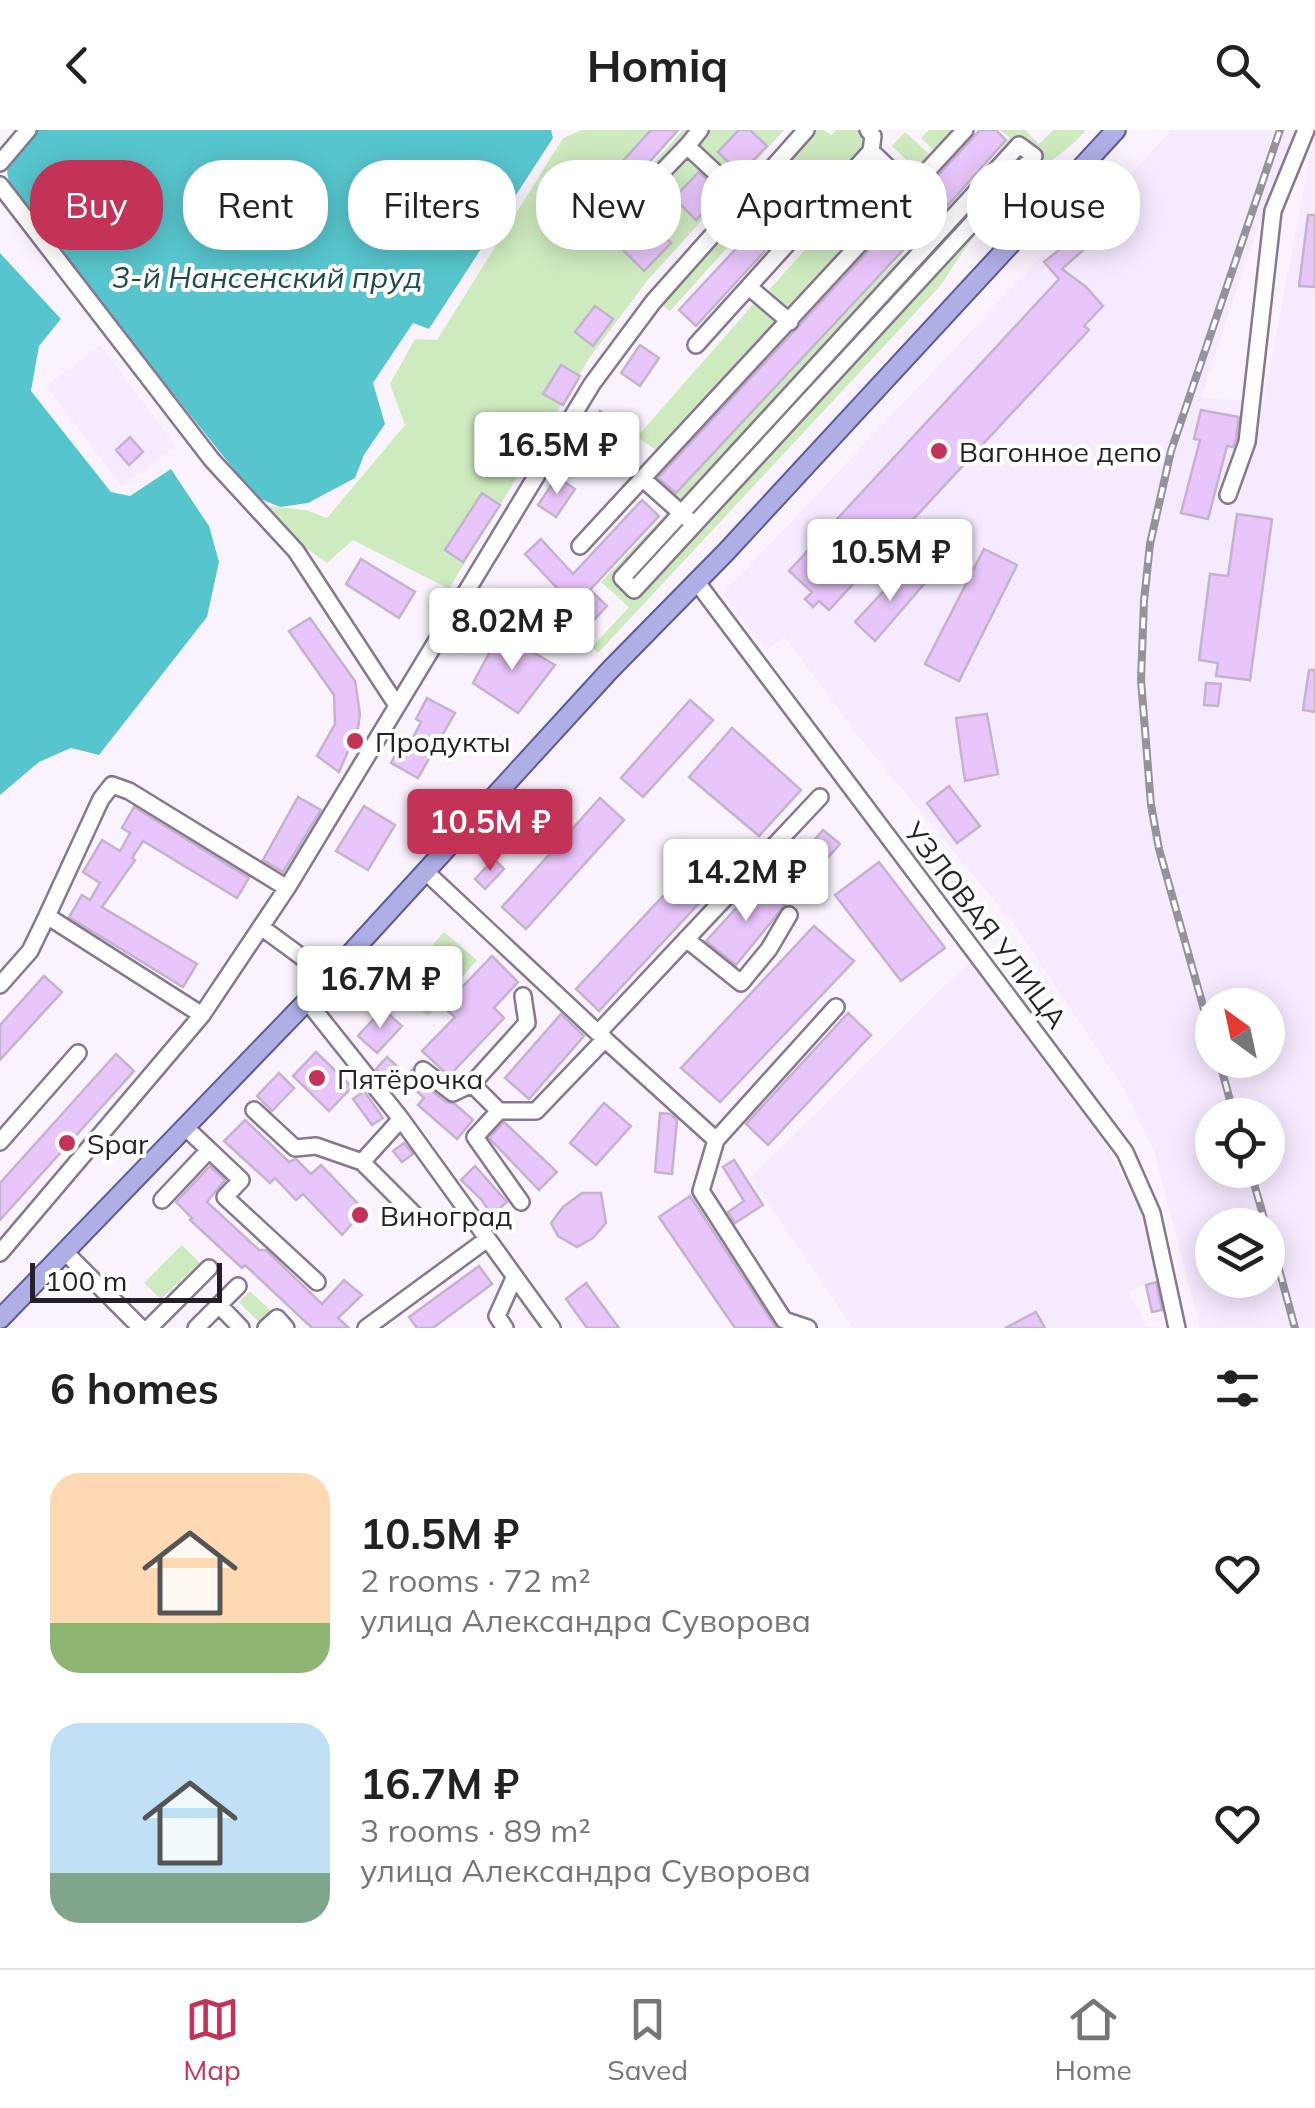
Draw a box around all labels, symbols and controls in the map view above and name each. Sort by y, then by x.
text: Homiq [587,37,728,93]
icon: back [50,38,105,93]
icon: search [1210,38,1265,93]
chip: Buy [30,160,163,250]
chip: Rent [183,160,328,250]
chip: Filters [348,160,516,250]
chip: New [536,160,681,250]
chip: Apartment [701,160,947,250]
chip: House [967,160,1140,250]
water label: 3-й Нансенский пруд [112,258,422,296]
pin: 16.5M ₽ [465,412,649,497]
text: 16.5M ₽ [496,424,618,464]
place label: Вагонное депо [959,434,1162,469]
marker: Вагонное депо [928,440,950,462]
pin: 10.5M ₽ [798,519,982,604]
text: 10.5M ₽ [829,531,951,571]
pin: 8.02M ₽ [420,588,604,673]
text: 8.02M ₽ [451,600,573,640]
place label: Продукты [375,724,511,759]
marker: Продукты [344,730,366,752]
pin: 10.5M ₽ [398,789,582,874]
text: 10.5M ₽ [429,801,551,841]
street label: УЗЛОВАЯ УЛИЦА [896,814,1075,1035]
pin: 14.2M ₽ [654,839,838,924]
text: 14.2M ₽ [685,851,807,891]
pin: 16.7M ₽ [288,946,472,1031]
text: 16.7M ₽ [319,958,441,998]
north arrow [1195,988,1285,1078]
map controls [1195,988,1285,1298]
place label: Пятёрочка [337,1061,483,1096]
marker: Пятёрочка [306,1067,328,1089]
button: locate [1195,1098,1285,1188]
place label: Spar [87,1126,149,1161]
marker: Spar [56,1132,78,1154]
place label: Виноград [380,1198,512,1233]
marker: Виноград [349,1204,371,1226]
button: layers [1195,1208,1285,1298]
scale bar [30,1258,222,1302]
text: 100 m [45,1263,127,1298]
icon: filters [1210,1361,1265,1416]
text: 6 homes [50,1362,219,1415]
text: 10.5M ₽ [360,1507,519,1560]
icon: home [130,1513,250,1633]
icon: heart [1210,1546,1265,1601]
text: 2 rooms · 72 m² [360,1560,591,1600]
text: улица Александра Суворова [360,1600,811,1640]
text: 16.7M ₽ [360,1757,519,1810]
icon: home [130,1763,250,1883]
icon: heart [1210,1796,1265,1851]
text: 3 rooms · 89 m² [360,1810,591,1850]
text: улица Александра Суворова [360,1850,811,1890]
tab: Map [183,1992,241,2087]
tab: Saved [607,1992,688,2087]
tab: Home [1054,1992,1132,2087]

